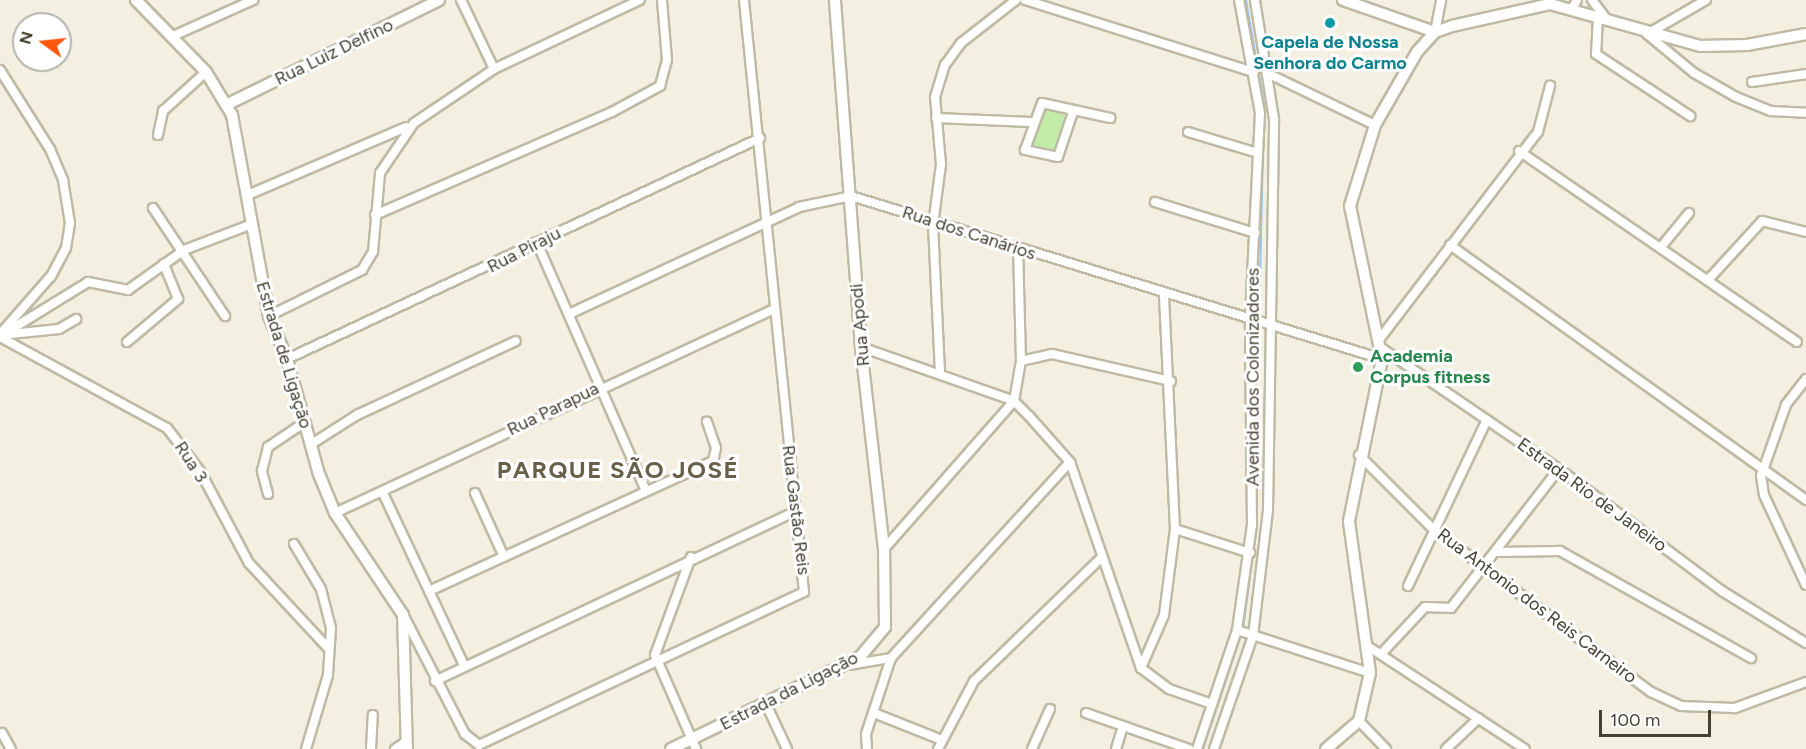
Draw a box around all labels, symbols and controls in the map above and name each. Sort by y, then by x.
north arrow [12,12,72,72]
street label: Rua Luiz Delfino [271,14,397,90]
marker: Capela de Nossa Senhora do Carmo [1323,16,1337,30]
text: N [15,29,37,46]
place label: Capela de Nossa Senhora do Carmo [1253,32,1407,74]
street label: Rua dos Canários [899,201,1039,265]
street label: Rua Piraju [484,222,564,278]
street label: Avenida dos Colonizadores [1242,268,1264,486]
street label: Estrada de Ligação [251,279,317,431]
street label: Rua Apodi [846,283,874,367]
place label: Academia Corpus fitness [1370,346,1490,388]
marker: Academia Corpus fitness [1351,360,1365,374]
street label: Rua Parapua [504,377,602,441]
street label: Estrada Rio de Janeiro [1513,434,1671,556]
street label: Rua 3 [170,437,212,487]
street label: Rua Gastão Reis [777,444,815,576]
district label: PARQUE SÃO JOSÉ [497,456,739,484]
street label: Rua Antonio dos Reis Carneiro [1433,524,1641,688]
street label: Estrada da Ligação [716,647,862,735]
scale bar [1602,698,1714,736]
text: 100 m [1610,709,1660,731]

